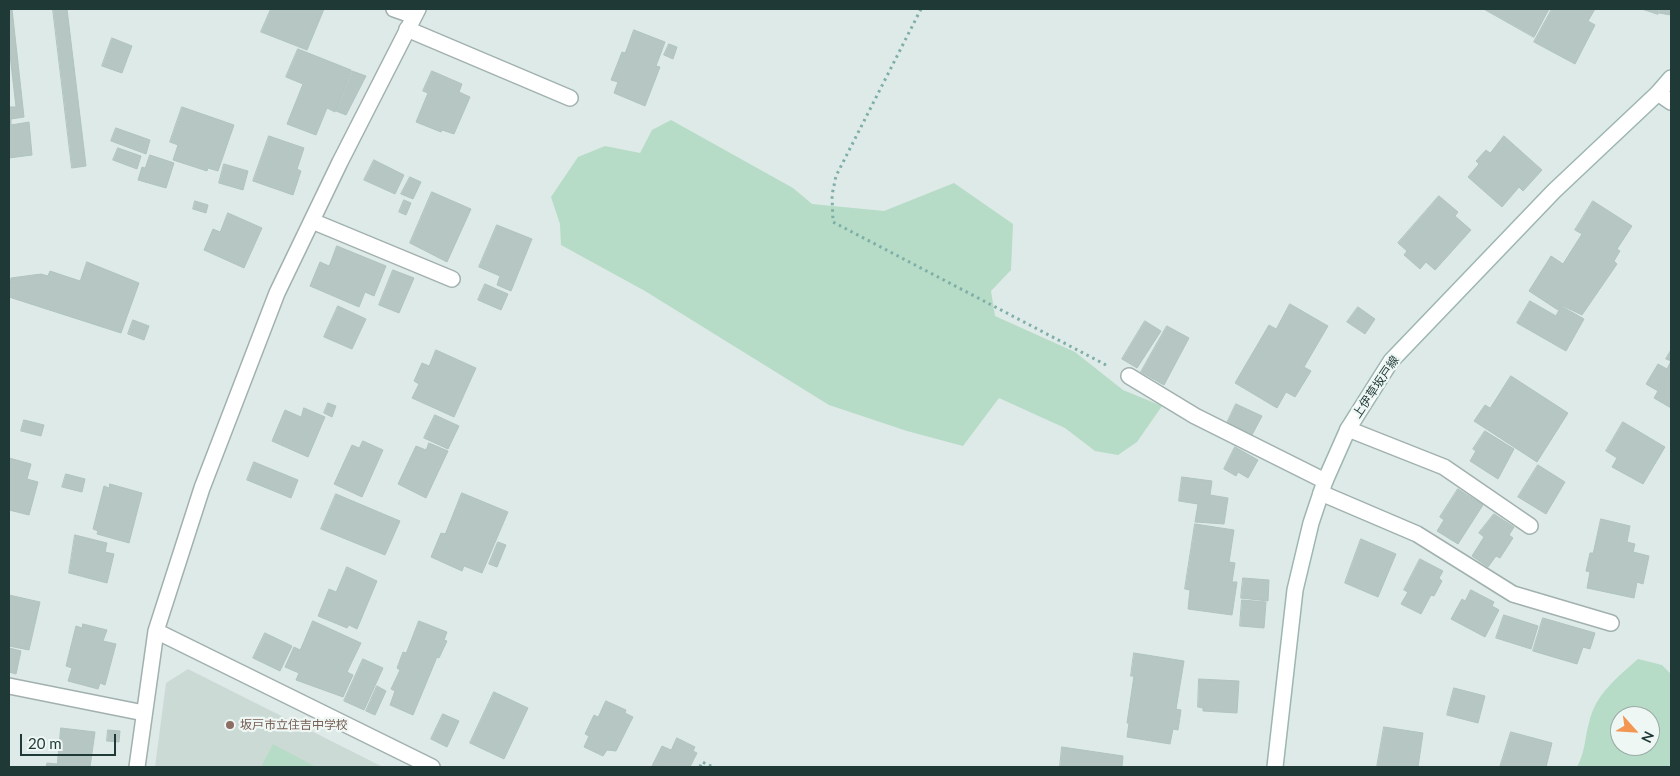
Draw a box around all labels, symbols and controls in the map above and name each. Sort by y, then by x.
street label: 上伊草坂戸線 [1350,353,1402,421]
north arrow [1610,706,1660,756]
place label: 坂戸市立住吉中学校 [240,718,348,732]
marker: 坂戸市立住吉中学校 [224,719,236,731]
scale bar [22,724,119,756]
text: N [1638,729,1658,746]
text: 20 m [28,734,62,752]

